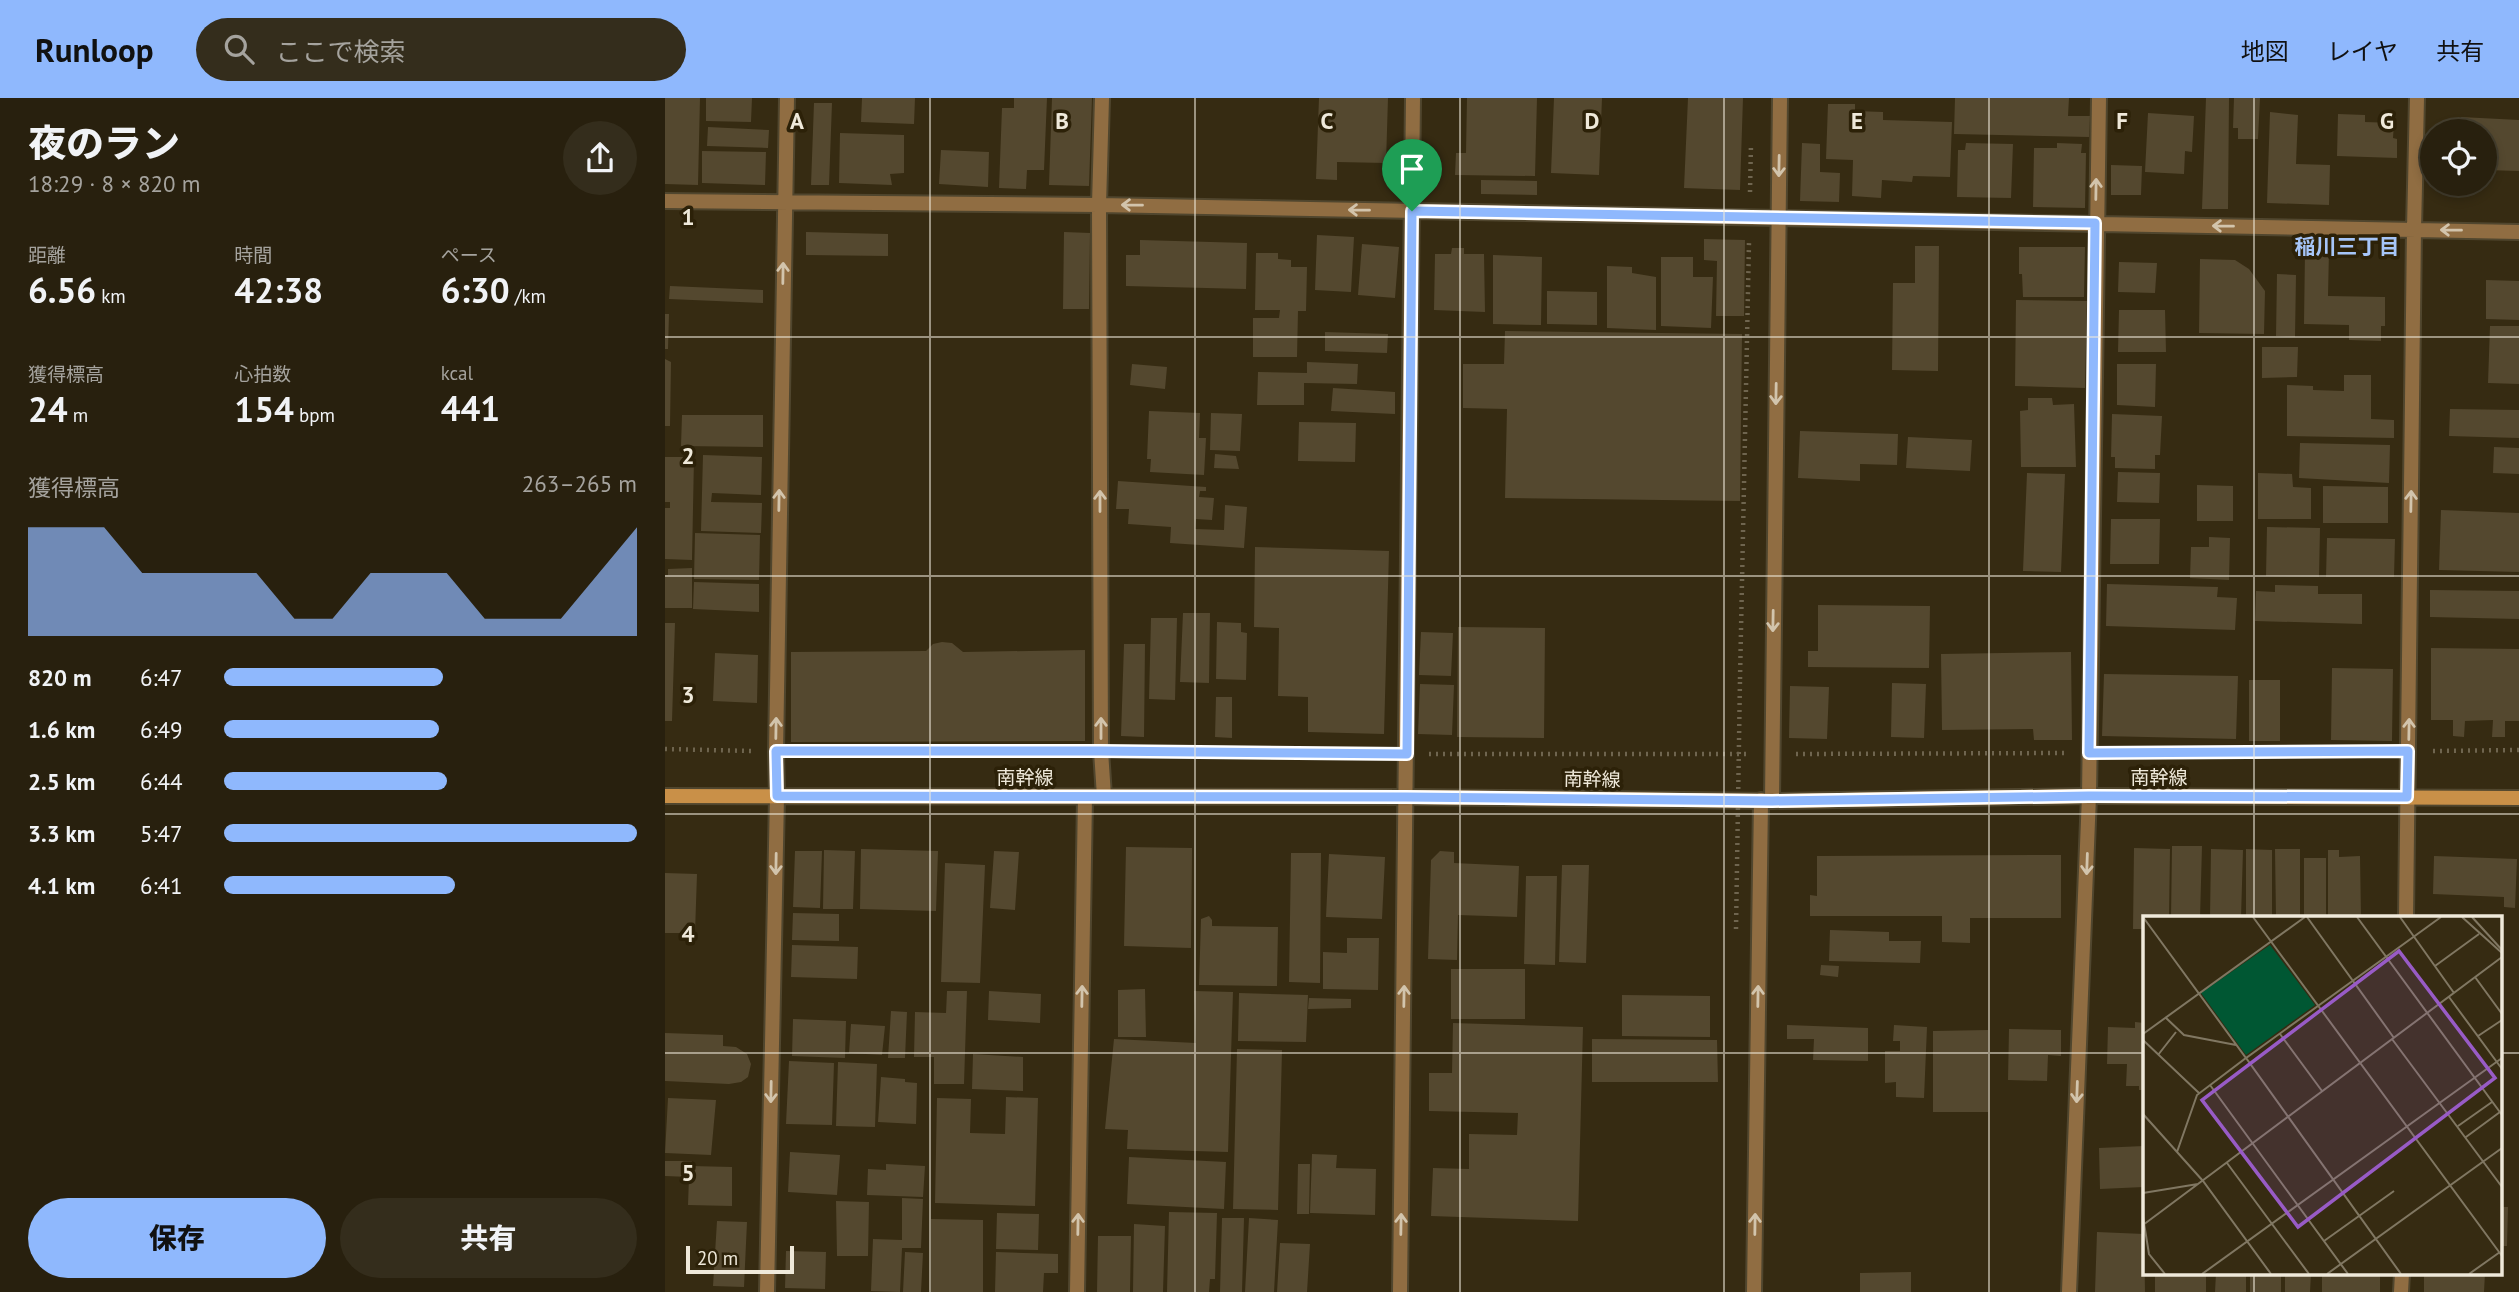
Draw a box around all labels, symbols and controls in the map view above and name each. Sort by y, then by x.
search box [196,18,686,81]
text: Runloop [35,28,154,71]
icon: search [220,30,258,68]
text: ここで検索 [276,35,406,68]
text: 地図 [2241,36,2289,67]
text: レイヤ [2327,36,2398,67]
text: 共有 [2436,36,2484,67]
text: A [790,106,804,135]
text: B [1055,106,1069,135]
text: C [1321,106,1334,135]
text: D [1585,106,1599,135]
text: E [1851,106,1863,135]
text: F [2116,106,2128,135]
text: G [2380,106,2394,135]
text: 夜のラン [28,118,180,167]
map controls [2420,119,2497,196]
button: locate [2420,119,2497,196]
button: share [563,121,637,195]
pin [1382,139,1442,211]
icon: arrive [1393,150,1431,188]
one-way arrow [1772,154,1786,177]
text: 18:29 · 8 × 820 m [28,169,200,198]
one-way arrow [2090,178,2103,201]
one-way arrow [1120,198,1143,212]
text: 1 [681,202,695,231]
one-way arrow [1348,203,1371,216]
one-way arrow [2212,219,2235,232]
one-way arrow [2440,224,2463,237]
district label: 稲川三丁目 [2295,233,2400,260]
text: 距離 [28,243,66,267]
text: 時間 [234,243,272,267]
text: ペース [441,243,497,267]
one-way arrow [776,262,790,285]
text: 6.56 [28,267,96,313]
text: 42:38 [234,267,323,313]
text: 6:30 [441,267,510,313]
text: km [96,284,126,308]
text: /km [510,284,546,308]
text: kcal [441,361,473,385]
text: 獲得標高 [28,362,104,386]
text: 心拍数 [234,362,291,386]
one-way arrow [1769,382,1782,405]
text: 441 [441,385,500,431]
text: 24 [28,386,68,432]
text: 154 [234,386,294,432]
text: m [68,403,88,427]
text: bpm [294,403,335,427]
text: 2 [681,441,695,470]
text: 263–265 m [522,469,637,498]
text: 獲得標高 [28,473,120,502]
one-way arrow [773,489,786,512]
one-way arrow [1093,490,1107,513]
one-way arrow [2404,490,2418,513]
one-way arrow [1766,609,1779,632]
text: 820 m [28,663,91,692]
text: 6:47 [140,663,183,692]
text: 3 [681,680,695,709]
text: 1.6 km [28,715,95,744]
text: 6:49 [140,715,183,744]
one-way arrow [769,717,783,740]
one-way arrow [1094,717,1108,740]
one-way arrow [2402,718,2415,741]
street label: 南幹線 [996,765,1054,789]
street label: 南幹線 [2130,765,2188,789]
text: 2.5 km [28,767,95,796]
text: 6:44 [140,767,183,796]
street label: 南幹線 [1563,767,1621,791]
text: 3.3 km [28,819,95,848]
text: 5:47 [140,819,183,848]
one-way arrow [769,853,783,876]
one-way arrow [2080,853,2093,876]
text: 4.1 km [28,871,95,900]
text: 6:41 [140,871,183,900]
inset map [2143,916,2501,1274]
text: 4 [681,919,695,948]
one-way arrow [1075,985,1089,1008]
one-way arrow [1397,985,1411,1008]
one-way arrow [1752,985,1765,1008]
one-way arrow [764,1080,778,1103]
one-way arrow [2071,1080,2084,1103]
text: 5 [681,1158,695,1187]
button: 保存 [28,1198,326,1278]
button: 共有 [340,1198,637,1278]
one-way arrow [1071,1213,1085,1236]
one-way arrow [1394,1213,1408,1236]
one-way arrow [1748,1213,1762,1236]
scale bar [686,1243,795,1275]
text: 20 m [697,1246,738,1270]

